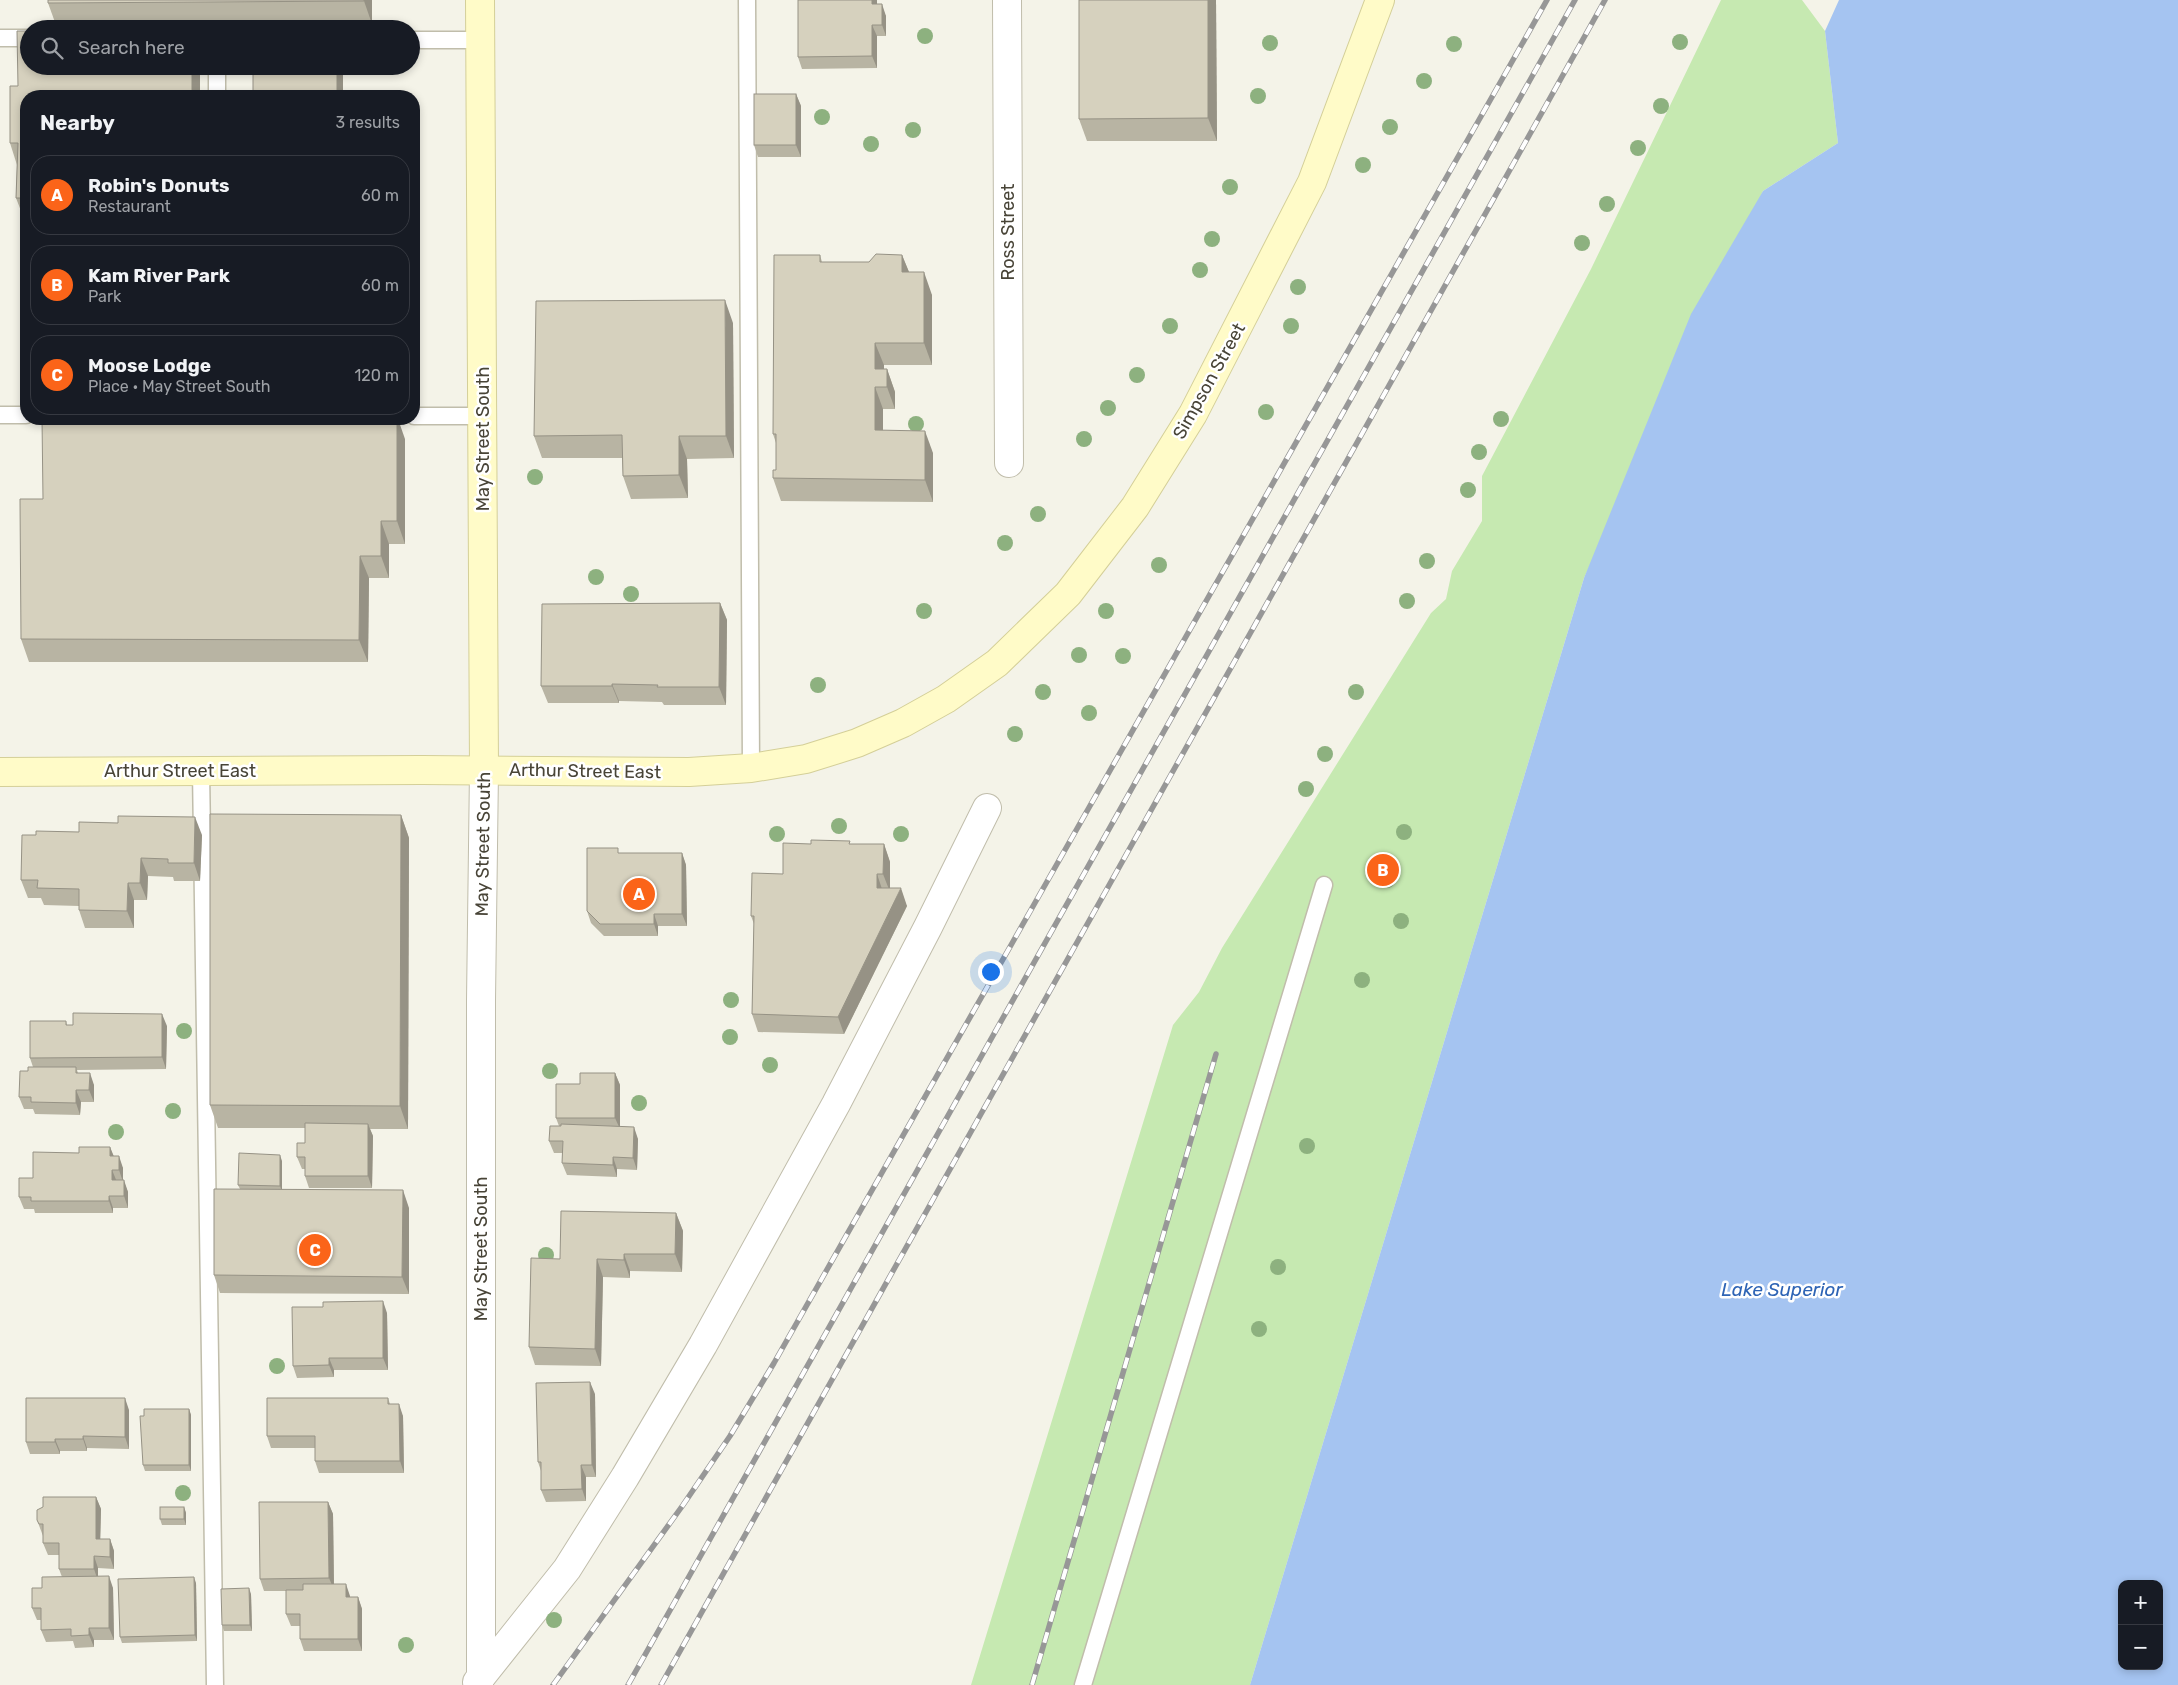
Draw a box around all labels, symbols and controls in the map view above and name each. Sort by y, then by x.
search box [20,20,420,75]
icon: search [38,34,66,62]
text: Search here [78,36,185,59]
text: Nearby [40,110,115,135]
text: 3 results [335,113,400,132]
text: Robin's Donuts [88,174,230,197]
street label: Ross Street [997,184,1019,280]
text: A [51,186,63,205]
text: 60 m [361,186,399,205]
text: Restaurant [88,197,171,216]
text: Kam River Park [88,264,230,287]
text: B [51,276,63,295]
text: 60 m [361,276,399,295]
text: Park [88,287,121,306]
street label: Simpson Street [1168,319,1250,443]
text: Moose Lodge [88,354,211,377]
text: C [51,366,63,385]
text: 120 m [354,366,399,385]
street label: May Street South [472,367,494,511]
text: Place · May Street South [88,377,271,396]
street label: Arthur Street East [509,759,661,783]
street label: Arthur Street East [104,760,256,782]
street label: May Street South [471,771,495,917]
pin: B [1367,851,1399,889]
pin: A [623,875,655,913]
your location [978,959,1004,985]
street label: May Street South [470,1177,492,1321]
pin: C [299,1231,331,1269]
water label: Lake Superior [1721,1278,1843,1301]
map controls [2118,1580,2163,1670]
button: + [2118,1580,2163,1625]
button: − [2118,1625,2163,1670]

